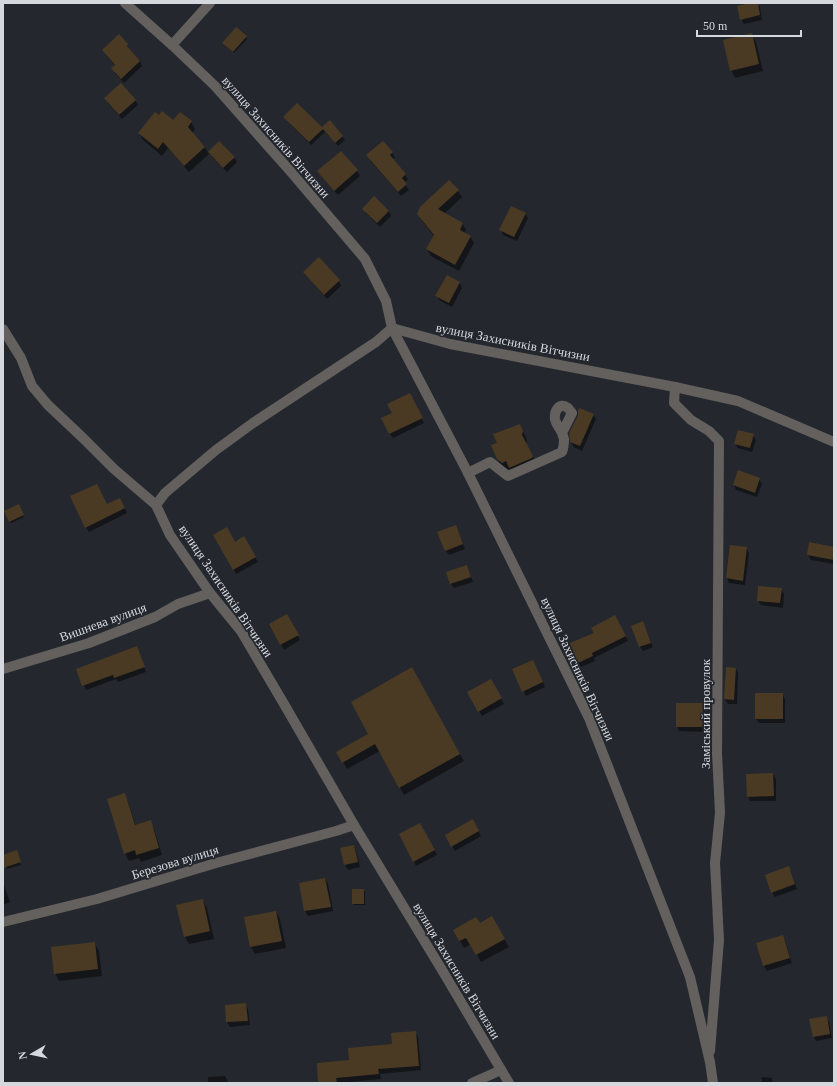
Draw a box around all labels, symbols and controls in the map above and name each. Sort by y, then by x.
scale bar [697,12,801,38]
text: 50 m [703,19,728,33]
street label: вулиця Захисників Вітчизни [219,73,333,201]
street label: вулиця Захисників Вітчизни [435,320,591,364]
street label: вулиця Захисників Вітчизни [176,522,276,660]
street label: вулиця Захисників Вітчизни [538,595,618,743]
street label: Вишнева вулиця [58,599,149,645]
street label: Заміський провулок [698,658,713,769]
street label: Березова вулиця [130,842,220,882]
street label: вулиця Захисників Вітчизни [410,900,504,1042]
north arrow [12,1034,52,1074]
text: N [16,1051,29,1060]

